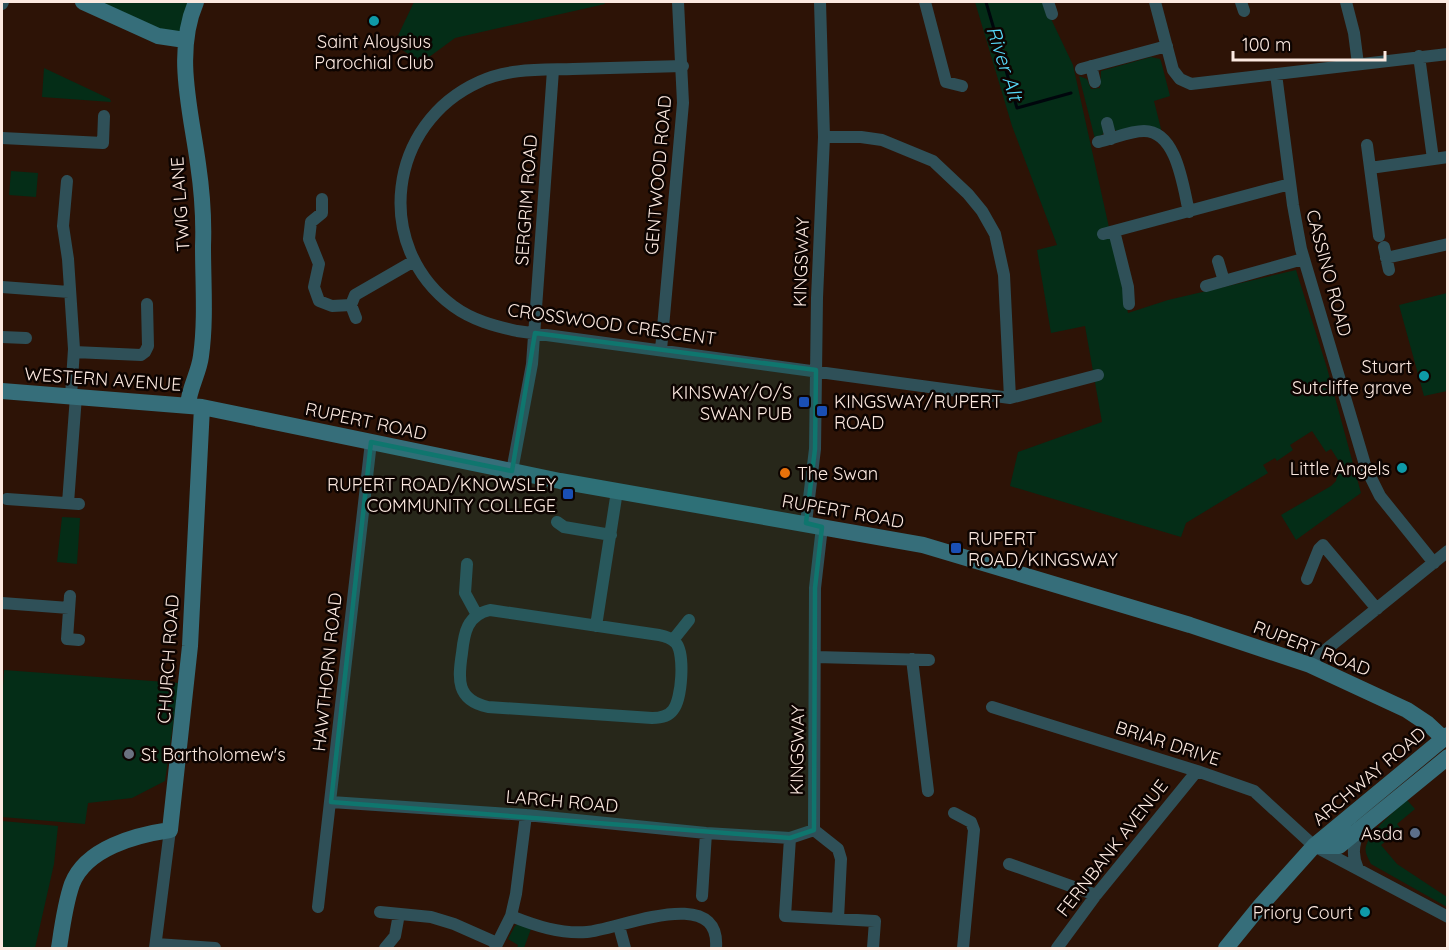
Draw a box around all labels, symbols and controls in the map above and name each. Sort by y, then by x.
marker: Saint Aloysius Parochial Club [367,14,381,28]
water label: River Alt [981,23,1029,106]
scale bar [1233,24,1384,62]
place label: Saint Aloysius Parochial Club [314,30,434,74]
text: 100 m [1242,33,1291,56]
street label: GENTWOOD ROAD [640,94,676,256]
street label: SERGRIM ROAD [510,134,542,266]
street label: TWIG LANE [165,156,195,252]
street label: CASSINO ROAD [1301,207,1357,339]
street label: KINGSWAY [788,216,814,308]
street label: CROSSWOOD CRESCENT [506,298,718,350]
place label: Stuart Sutcliffe grave [1292,355,1412,399]
street label: WESTERN AVENUE [24,362,182,396]
marker: Stuart Sutcliffe grave [1417,369,1431,383]
place label: KINSWAY/O/S SWAN PUB [672,381,792,425]
place label: KINGSWAY/RUPERT ROAD [834,390,1002,434]
marker: KINSWAY/O/S SWAN PUB [797,395,811,409]
street label: RUPERT ROAD [303,397,429,445]
marker: KINGSWAY/RUPERT ROAD [815,404,829,418]
place label: Little Angels [1290,457,1390,480]
marker: Little Angels [1395,461,1409,475]
place label: The Swan [797,462,878,485]
marker: The Swan [778,466,792,480]
place label: RUPERT ROAD/KNOWSLEY COMMUNITY COLLEGE [327,473,556,517]
marker: RUPERT ROAD/KNOWSLEY COMMUNITY COLLEGE [561,487,575,501]
street label: RUPERT ROAD [780,489,906,533]
place label: RUPERT ROAD/KINGSWAY [968,527,1118,571]
marker: RUPERT ROAD/KINGSWAY [949,541,963,555]
street label: HAWTHORN ROAD [307,591,347,753]
street label: CHURCH ROAD [152,594,184,724]
street label: RUPERT ROAD [1250,615,1374,681]
street label: KINGSWAY [785,705,809,795]
street label: BRIAR DRIVE [1113,715,1223,771]
street label: ARCHWAY ROAD [1308,722,1431,830]
place label: St Bartholomew's [141,743,286,766]
marker: St Bartholomew's [122,747,136,761]
street label: FERNBANK AVENUE [1051,775,1173,921]
street label: LARCH ROAD [505,785,619,817]
place label: Asda [1361,822,1403,845]
marker: Asda [1408,826,1422,840]
place label: Priory Court [1253,901,1353,924]
marker: Priory Court [1358,905,1372,919]

